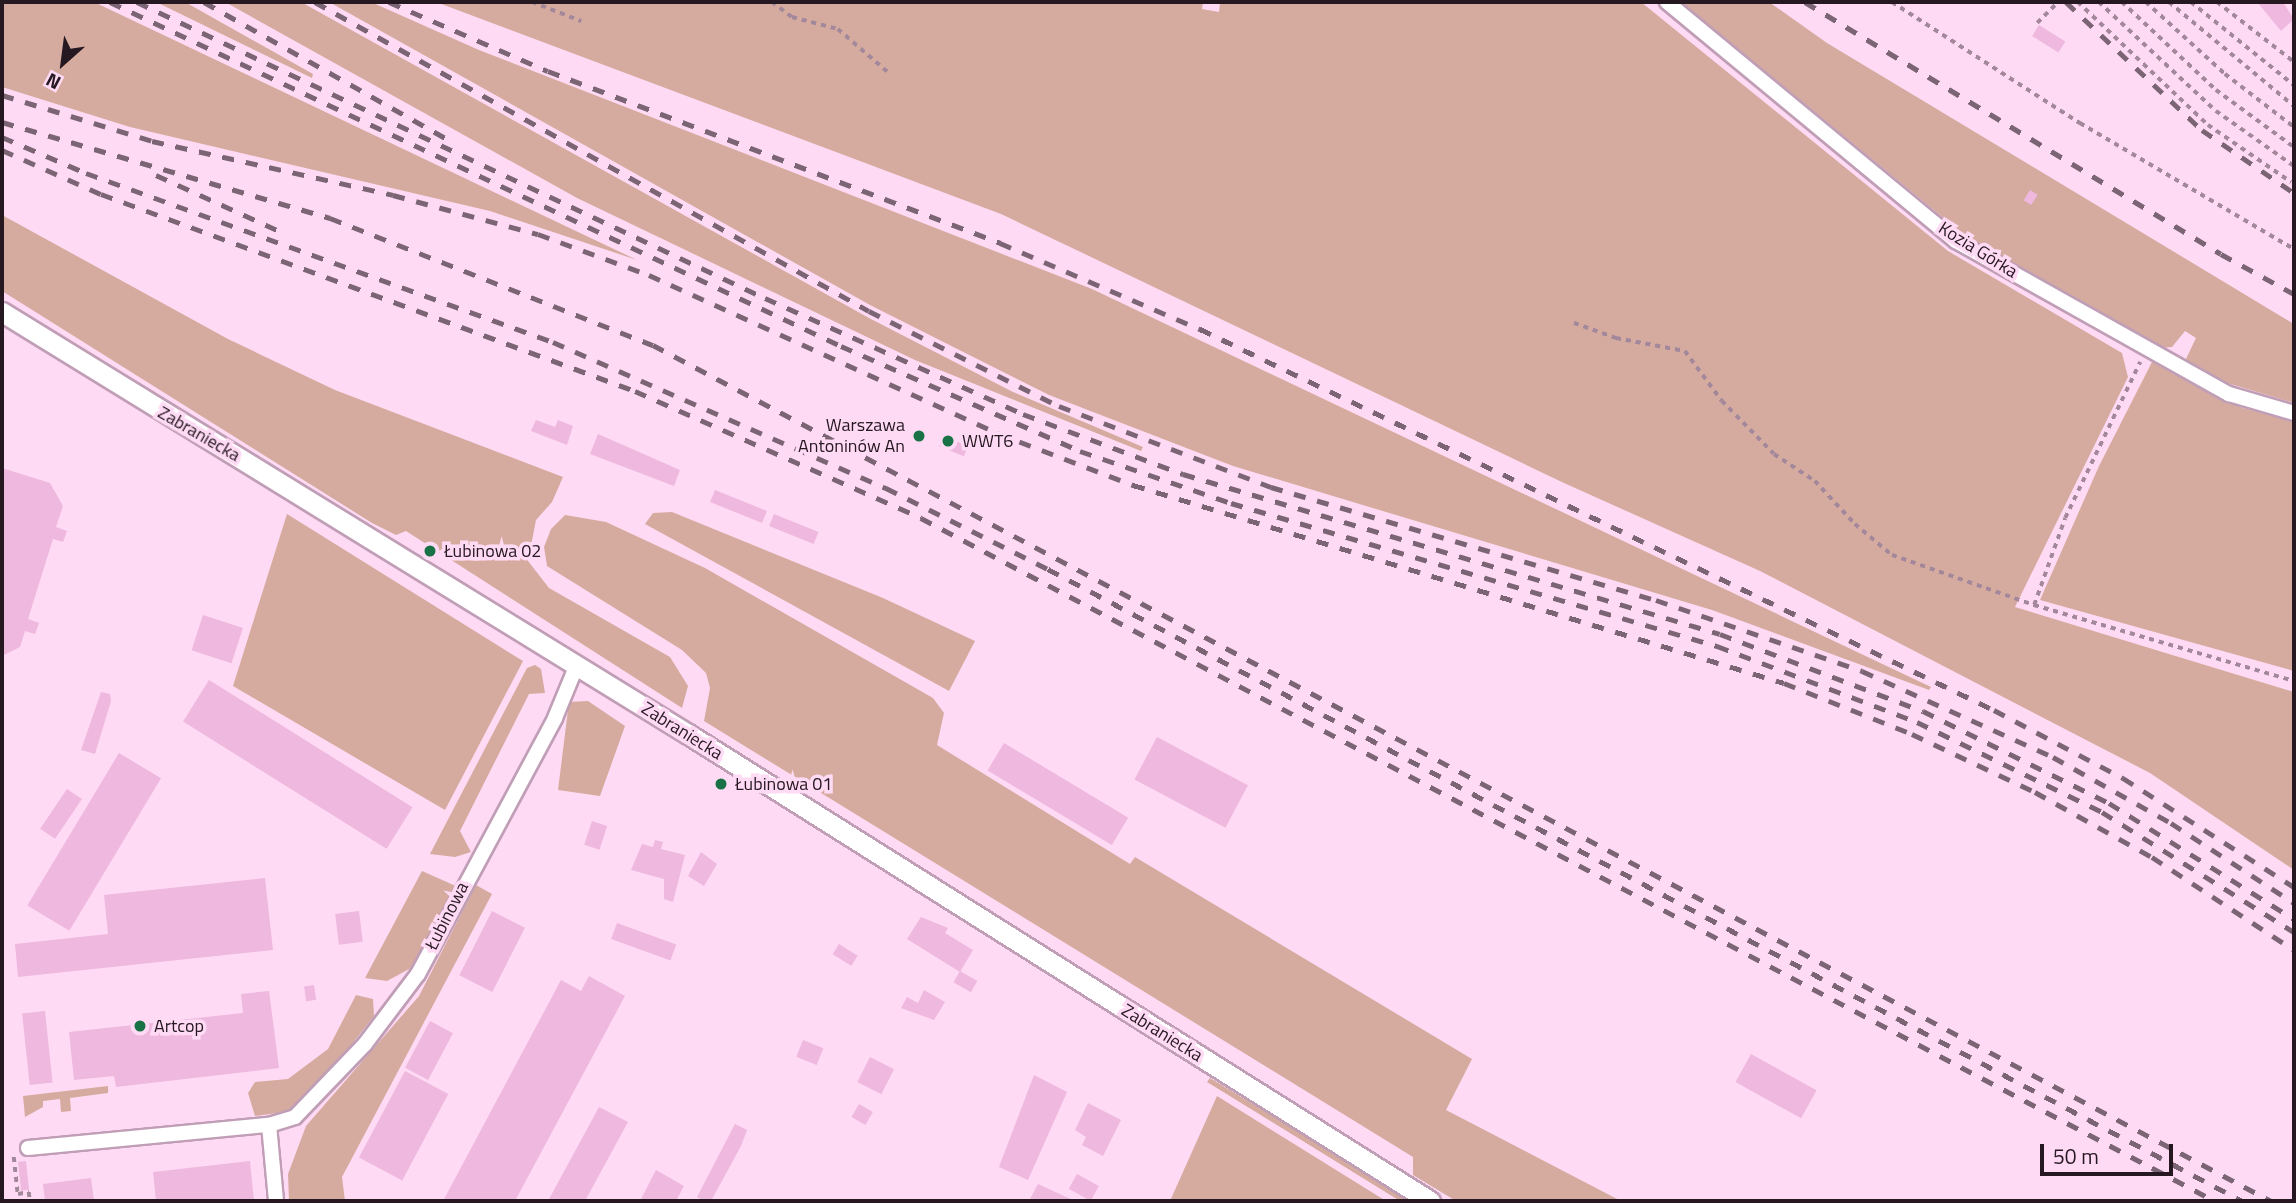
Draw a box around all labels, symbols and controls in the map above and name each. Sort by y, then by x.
north arrow [28,28,98,98]
text: N [40,66,66,98]
street label: Kozia Górka [1935,217,2021,283]
street label: Zabraniecka [154,402,244,466]
place label: Warszawa Antoninów An [798,415,905,458]
marker: Warszawa Antoninów An [911,428,927,444]
place label: WWT6 [962,430,1013,452]
marker: WWT6 [940,433,956,449]
place label: Łubinowa 02 [444,540,541,562]
marker: Łubinowa 02 [422,543,438,559]
street label: Zabraniecka [637,698,727,764]
place label: Łubinowa 01 [735,773,832,795]
marker: Łubinowa 01 [713,776,729,792]
street label: Łubinowa [421,878,473,954]
street label: Zabraniecka [1117,1000,1207,1066]
place label: Artcop [154,1015,204,1037]
marker: Artcop [132,1018,148,1034]
scale bar [2044,1130,2177,1174]
text: 50 m [2053,1140,2099,1172]

